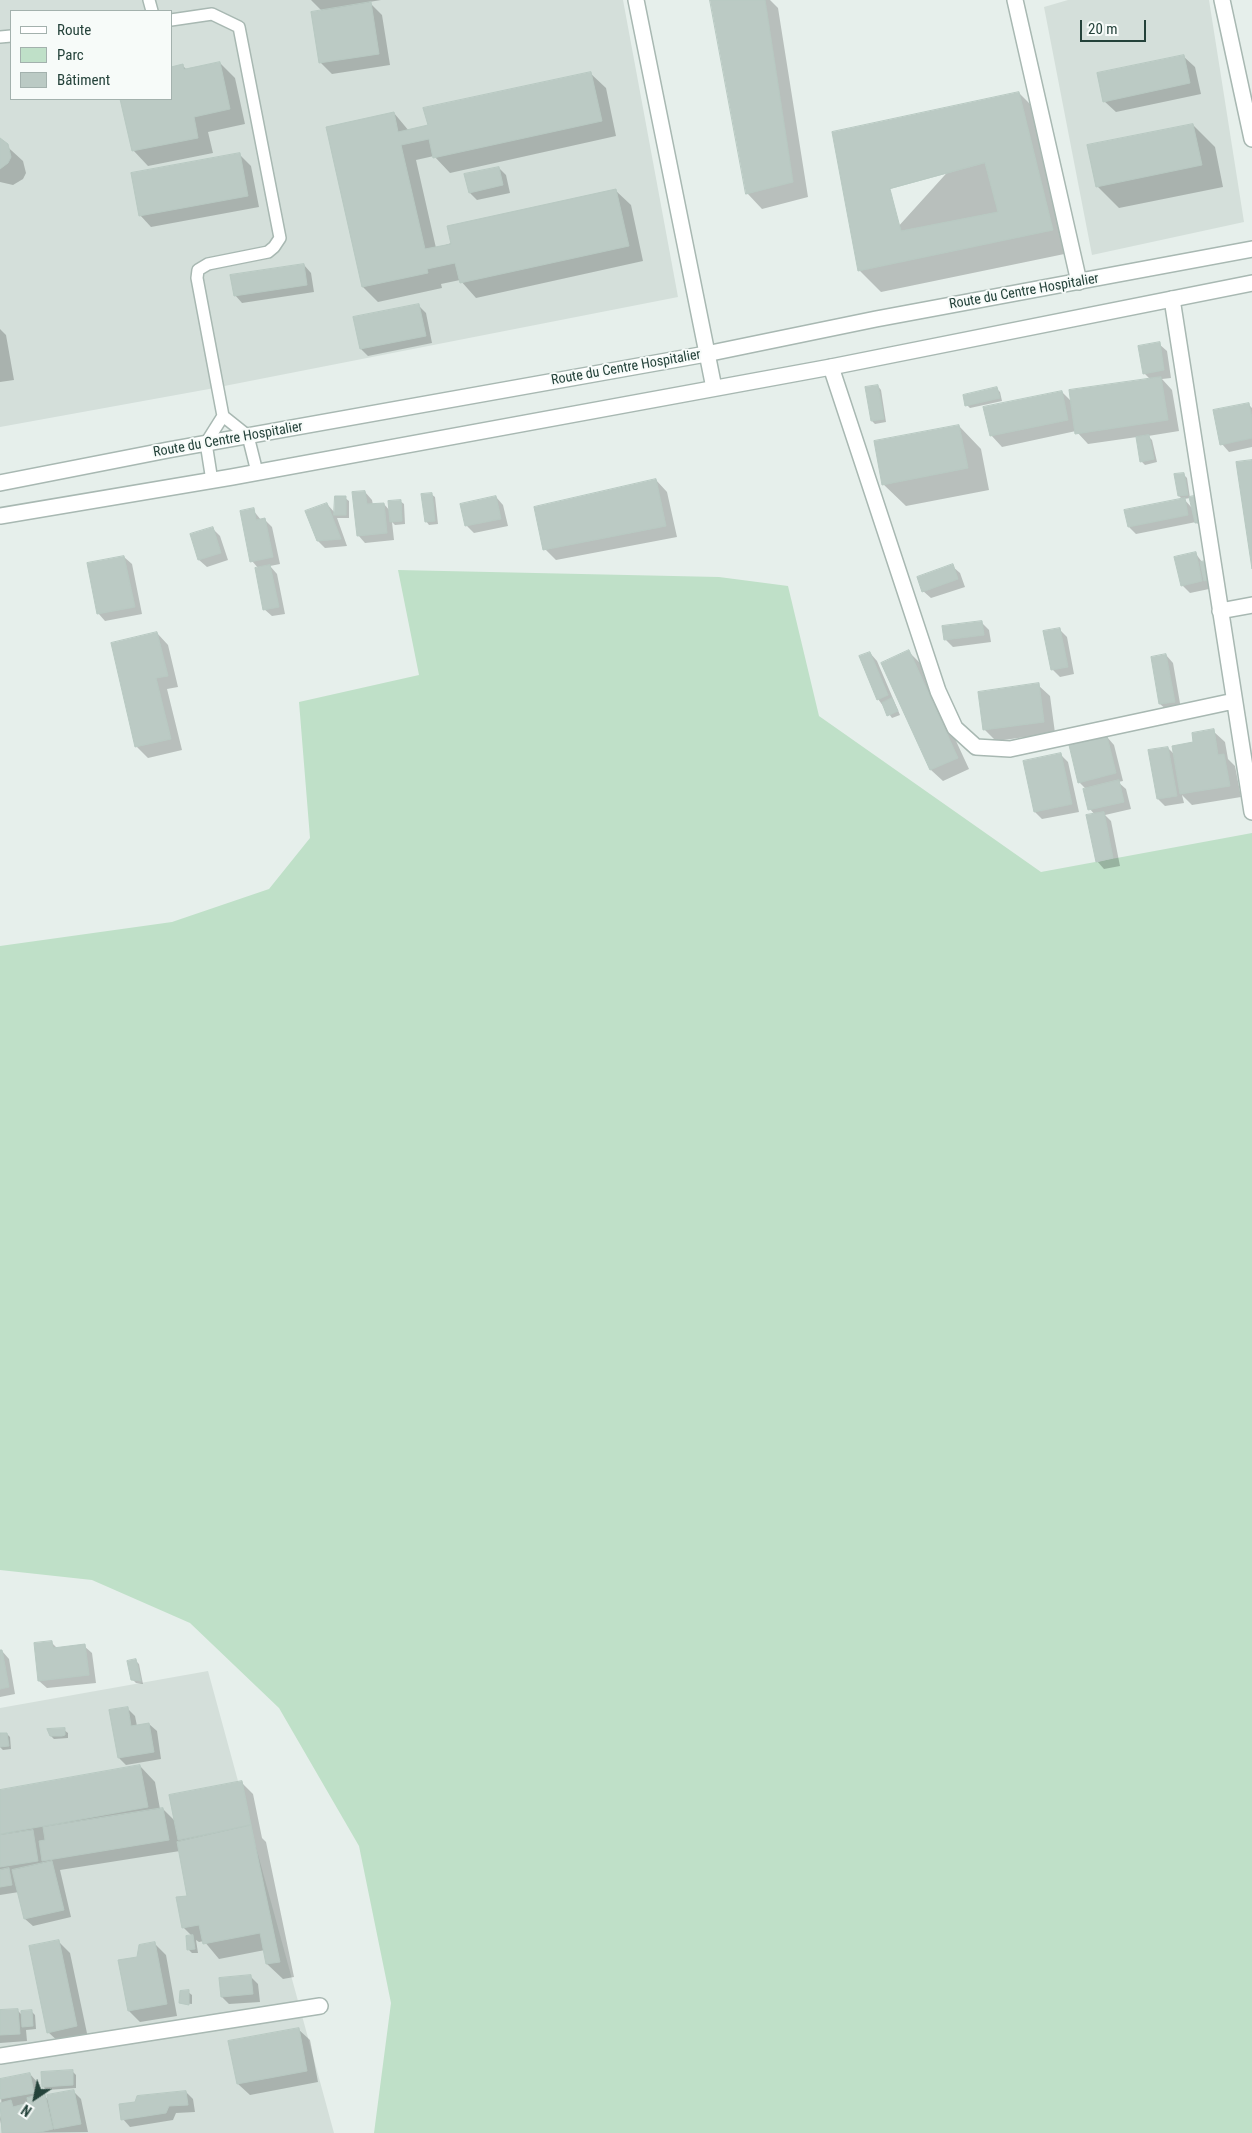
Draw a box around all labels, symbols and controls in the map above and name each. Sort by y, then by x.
legend [10,10,172,100]
scale bar [1082,10,1148,42]
text: 20 m [1088,20,1118,38]
text: Route [57,21,91,39]
text: Parc [57,46,84,64]
text: Bâtiment [57,71,110,89]
street label: Route du Centre Hospitalier [948,271,1100,313]
street label: Route du Centre Hospitalier [550,347,702,389]
street label: Route du Centre Hospitalier [152,419,304,461]
north arrow [10,2073,60,2123]
text: N [19,2101,35,2119]

